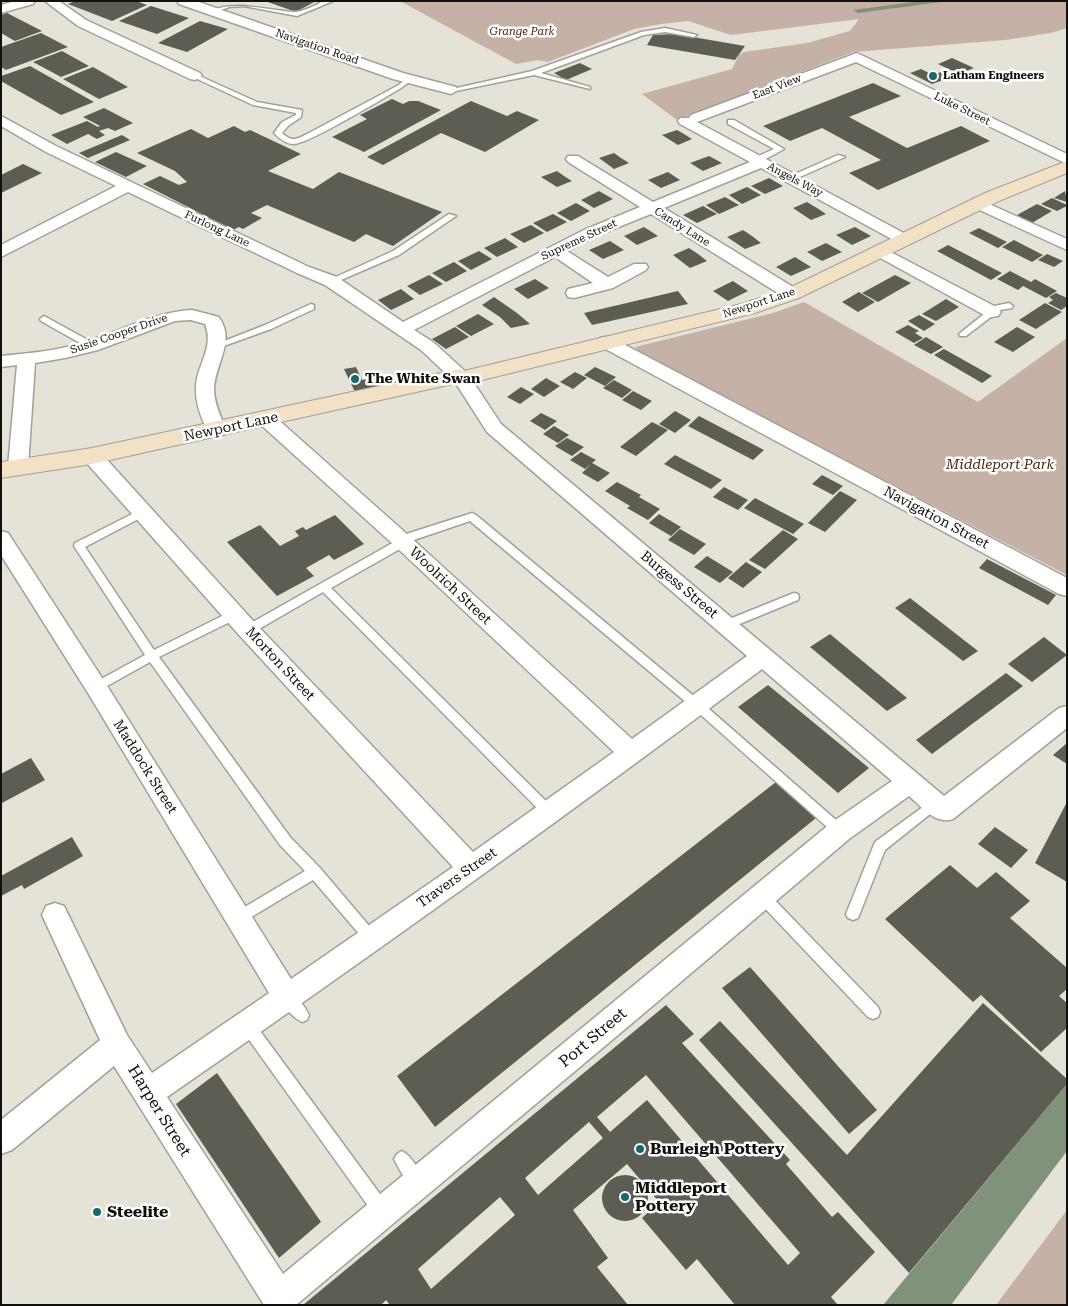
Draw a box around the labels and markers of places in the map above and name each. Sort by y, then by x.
place label: Latham Engineers [943,69,1044,83]
marker: Latham Engineers [927,70,939,82]
place label: The White Swan [365,371,480,387]
marker: The White Swan [349,373,361,385]
place label: Burleigh Pottery [650,1139,784,1159]
marker: Burleigh Pottery [634,1143,646,1155]
place label: Middleport Pottery [635,1178,727,1216]
marker: Middleport Pottery [619,1191,631,1203]
place label: Steelite [107,1202,168,1222]
marker: Steelite [91,1206,103,1218]

